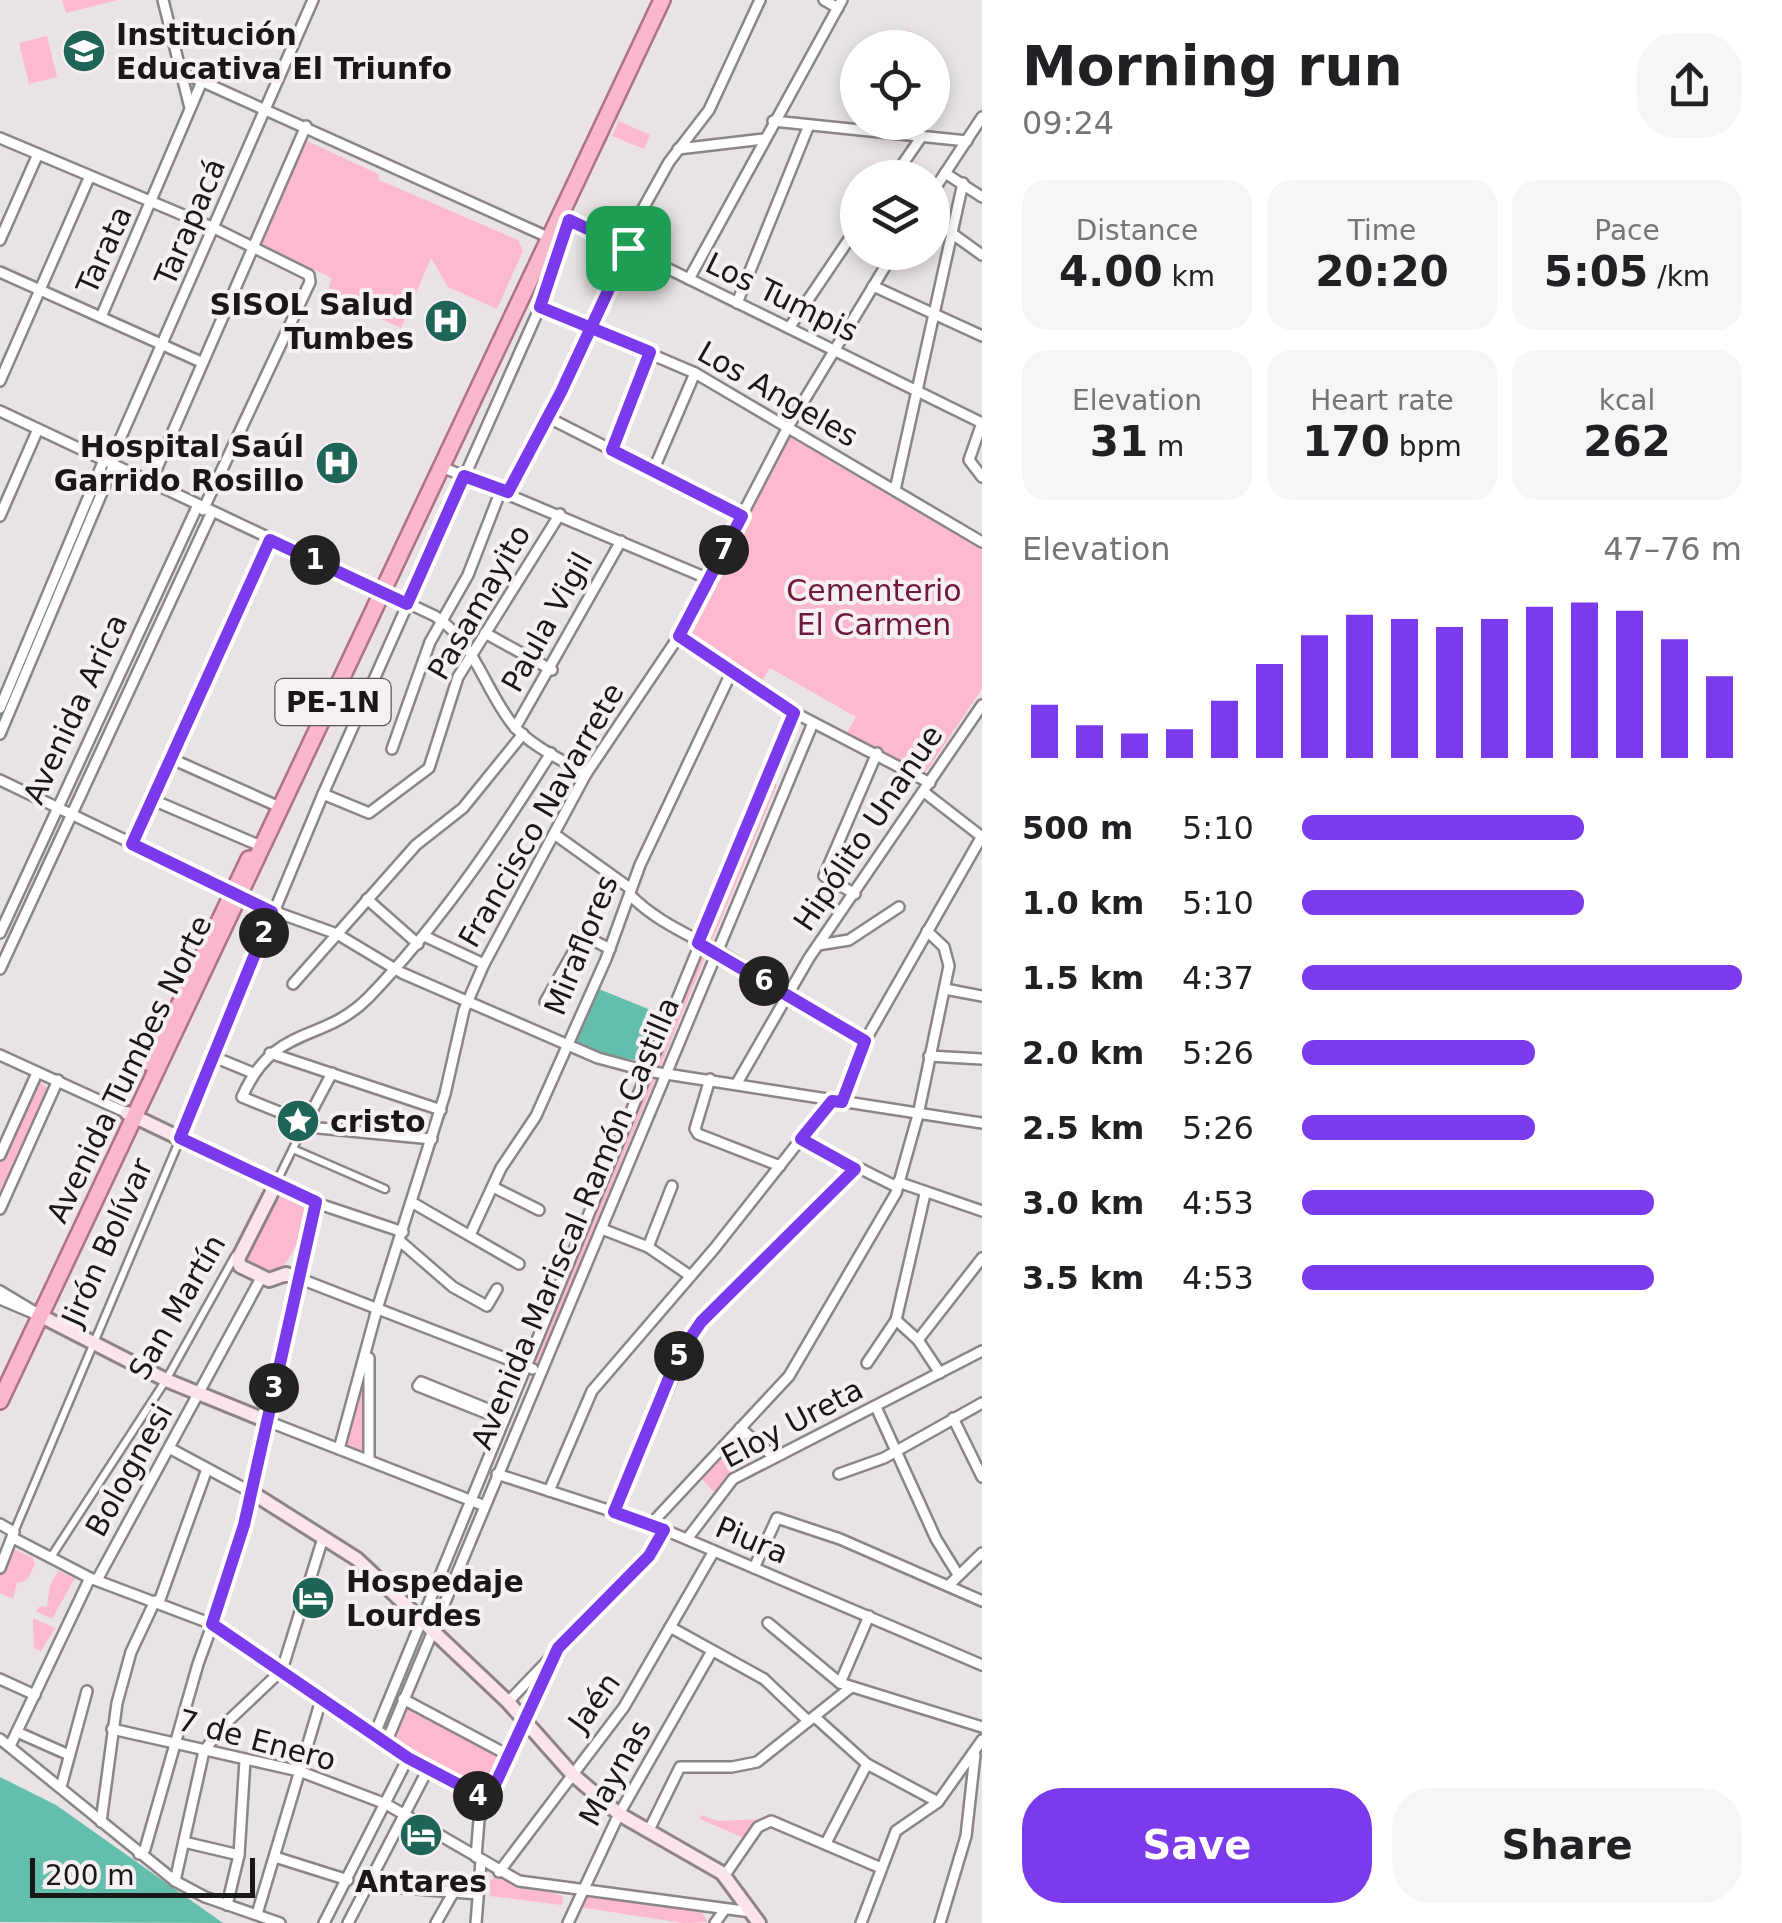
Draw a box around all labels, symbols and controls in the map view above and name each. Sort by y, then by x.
place label: Institución Educativa El Triunfo [116,17,452,86]
school or university icon: Institución Educativa El Triunfo [61,28,107,74]
map controls [840,30,950,270]
button: locate [840,30,950,140]
button: share [1637,33,1742,138]
text: Morning run [1022,34,1403,98]
text: 09:24 [1022,104,1114,142]
street label: Tarapacá [147,153,232,292]
button: layers [840,160,950,270]
street label: Tarata [69,201,139,300]
pin [586,206,671,291]
text: Distance [1076,214,1198,247]
text: Time [1348,214,1416,247]
text: Pace [1594,214,1660,247]
icon: arrive [601,221,656,276]
street label: Los Tumpis [700,245,864,349]
text: 4.00 [1059,247,1163,296]
text: 20:20 [1315,247,1449,296]
text: 5:05 [1544,247,1648,296]
text: km [1163,260,1215,293]
text: /km [1648,260,1710,293]
place label: SISOL Salud Tumbes [210,287,414,356]
hospital icon: SISOL Salud Tumbes [423,298,469,344]
street label: Los Angeles [692,334,864,454]
text: Elevation [1072,384,1202,417]
text: Heart rate [1310,384,1454,417]
text: kcal [1599,384,1655,417]
text: 31 [1090,417,1148,466]
text: 170 [1302,417,1390,466]
text: 262 [1583,417,1671,466]
place label: Hospital Saúl Garrido Rosillo [54,429,304,498]
text: m [1148,430,1184,463]
text: bpm [1390,430,1462,463]
hospital icon: Hospital Saúl Garrido Rosillo [314,440,360,486]
street label: Pasamayito [421,518,537,686]
pin: 7 [699,525,749,575]
text: Elevation [1022,530,1171,568]
text: 47–76 m [1603,530,1742,568]
text: 7 [714,533,734,566]
pin: 1 [290,535,340,585]
text: 1 [305,543,325,576]
street label: Paula Vigil [494,546,600,698]
park label: Cementerio El Carmen [786,573,962,642]
street label: Avenida Arica [16,609,134,809]
street label: Francisco Navarrete [451,677,631,953]
road number: PE-1N [276,679,390,725]
street label: Hipólito Unanue [786,719,950,937]
text: 500 m [1022,809,1133,847]
text: 5:10 [1182,809,1254,847]
street label: Miraflores [537,870,625,1020]
text: 1.0 km [1022,884,1144,922]
text: 5:10 [1182,884,1254,922]
pin: 2 [239,908,289,958]
street label: Avenida Tumbes Norte [39,910,219,1228]
text: 2 [254,916,274,949]
pin: 6 [739,956,789,1006]
text: 1.5 km [1022,959,1144,997]
text: 4:37 [1182,959,1254,997]
text: 6 [754,964,774,997]
street label: Avenida Mariscal Ramón Castilla [464,992,686,1454]
text: 2.0 km [1022,1034,1144,1072]
text: 5:26 [1182,1034,1254,1072]
place icon: cristo [275,1098,321,1144]
place label: cristo [330,1104,426,1139]
text: 2.5 km [1022,1109,1144,1147]
text: 5:26 [1182,1109,1254,1147]
street label: Jirón Bolívar [54,1152,160,1333]
text: 3.0 km [1022,1184,1144,1222]
text: 4:53 [1182,1184,1254,1222]
street label: San Martín [121,1228,233,1386]
text: 3.5 km [1022,1259,1144,1297]
text: 4:53 [1182,1259,1254,1297]
pin: 5 [654,1331,704,1381]
text: 5 [669,1339,689,1372]
pin: 3 [249,1363,299,1413]
text: 3 [264,1371,284,1404]
street label: Eloy Ureta [715,1371,869,1475]
street label: Bolognesi [78,1398,180,1542]
street label: Piura [710,1509,794,1571]
place label: Hospedaje Lourdes [346,1564,524,1633]
hotel icon: Hospedaje Lourdes [290,1575,336,1621]
street label: Jaén [560,1666,627,1740]
street label: 7 de Enero [174,1702,340,1778]
street label: Maynas [572,1714,658,1832]
pin: 4 [453,1771,503,1821]
text: 4 [468,1779,488,1812]
button: Save [1022,1788,1372,1903]
button: Share [1392,1788,1742,1903]
hotel icon: Antares [398,1812,444,1858]
scale bar [30,1853,255,1898]
text: 200 m [45,1859,135,1892]
place label: Antares [355,1864,487,1899]

